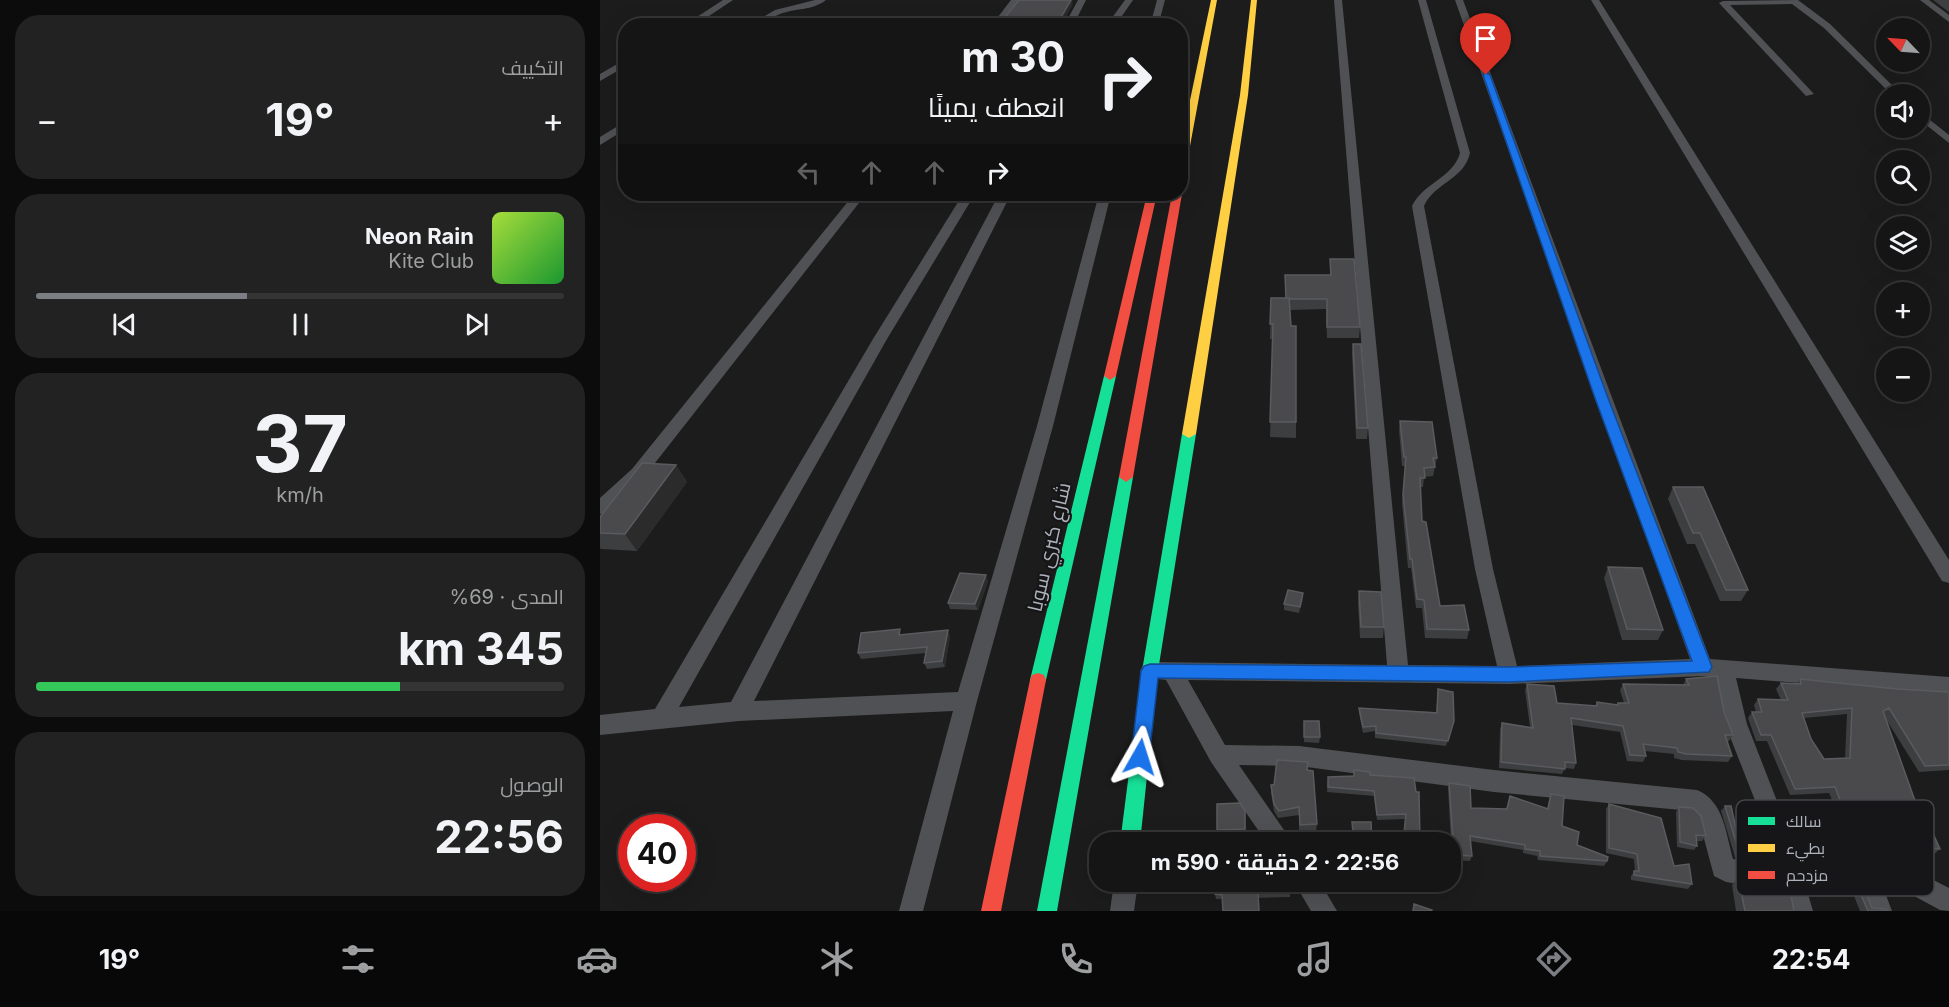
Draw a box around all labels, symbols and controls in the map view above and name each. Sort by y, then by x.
pin [1460,13,1511,75]
north arrow [1876,18,1930,72]
map controls [1876,18,1930,402]
icon: arrive [1469,22,1502,55]
text: 30 m [961,31,1065,82]
icon: right [1086,42,1164,120]
text: التكييف [501,56,564,80]
button: sound [1876,84,1930,138]
text: انعطف يمينًا [928,91,1065,124]
text: 19° [265,92,335,147]
text: − [36,100,58,140]
text: + [542,100,564,140]
button: search [1876,150,1930,204]
icon: left [792,156,825,189]
icon: ahead [855,156,888,189]
icon: ahead [918,156,951,189]
icon: right [981,156,1014,189]
button: layers [1876,216,1930,270]
text: Neon Rain [365,223,474,249]
text: Kite Club [388,249,474,273]
button: + [1876,282,1930,336]
icon: previous [108,308,141,341]
icon: pause [284,308,317,341]
icon: next [460,308,493,341]
button: − [1876,348,1930,402]
text: 37 [252,396,348,491]
street label: شارع كبري سوبا [1023,480,1079,615]
text: km/h [276,483,324,507]
text: المدى · 69% [450,585,564,609]
text: 345 km [398,621,564,676]
position arrow [1108,725,1172,789]
text: الوصول [500,773,564,797]
legend [1736,800,1934,896]
text: 22:56 [434,809,564,864]
text: سالك [1786,811,1821,831]
speed limit sign: 40 [618,814,696,892]
text: بطيء [1786,838,1825,862]
text: 22:56 · 2 دقيقة · 590 m [1151,849,1399,875]
text: مزدحم [1786,865,1828,887]
icon: filters [337,938,379,980]
icon: car [576,938,618,980]
icon: climate [816,938,858,980]
icon: phone [1055,938,1097,980]
icon: music [1294,938,1336,980]
icon: directions [1533,938,1575,980]
text: 19° [99,943,140,976]
text: 22:54 [1772,943,1850,976]

